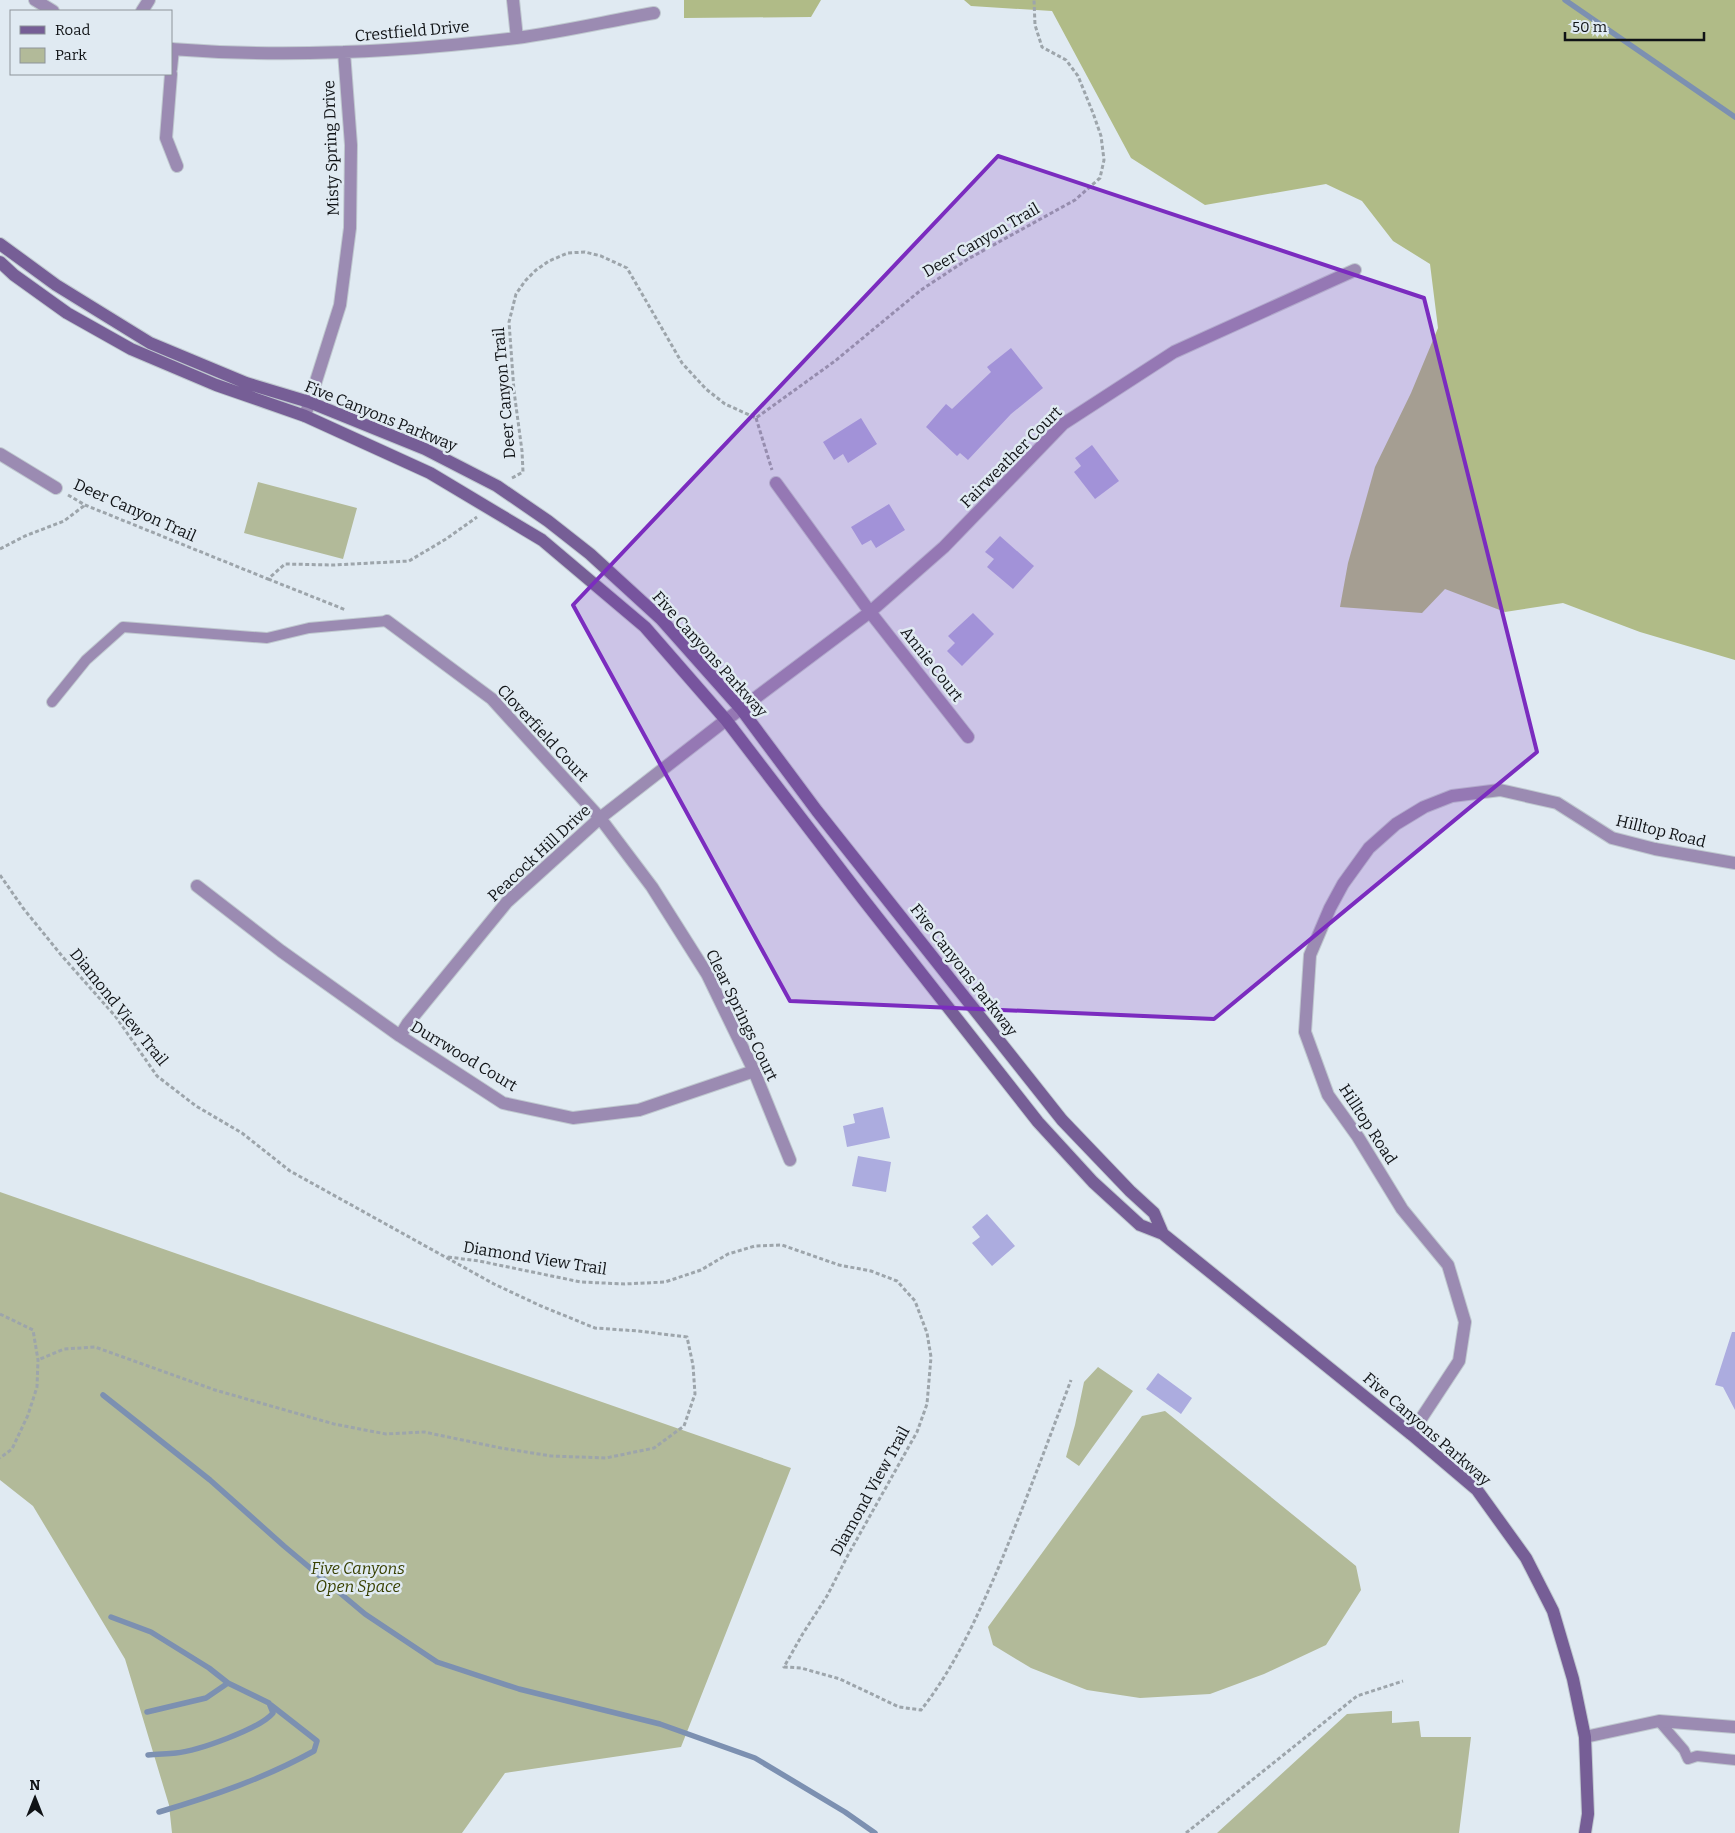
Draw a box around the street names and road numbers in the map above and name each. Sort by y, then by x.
street label: Crestfield Drive [354,17,470,45]
street label: Misty Spring Drive [319,80,343,216]
street label: Deer Canyon Trail [919,199,1043,281]
street label: Deer Canyon Trail [489,326,519,460]
street label: Five Canyons Parkway [302,377,460,455]
street label: Fairweather Court [956,402,1066,512]
street label: Deer Canyon Trail [71,475,199,546]
street label: Five Canyons Parkway [649,587,772,721]
street label: Annie Court [897,623,967,705]
street label: Cloverfield Court [493,681,593,786]
street label: Peacock Hill Drive [484,801,594,905]
street label: Hilltop Road [1614,811,1708,851]
street label: Five Canyons Parkway [906,900,1022,1040]
street label: Diamond View Trail [66,945,172,1070]
street label: Clear Springs Court [702,946,782,1084]
street label: Durrwood Court [407,1017,521,1095]
street label: Hilltop Road [1335,1080,1401,1168]
street label: Diamond View Trail [462,1237,609,1279]
street label: Five Canyons Parkway [1359,1368,1495,1490]
street label: Diamond View Trail [827,1423,914,1559]

